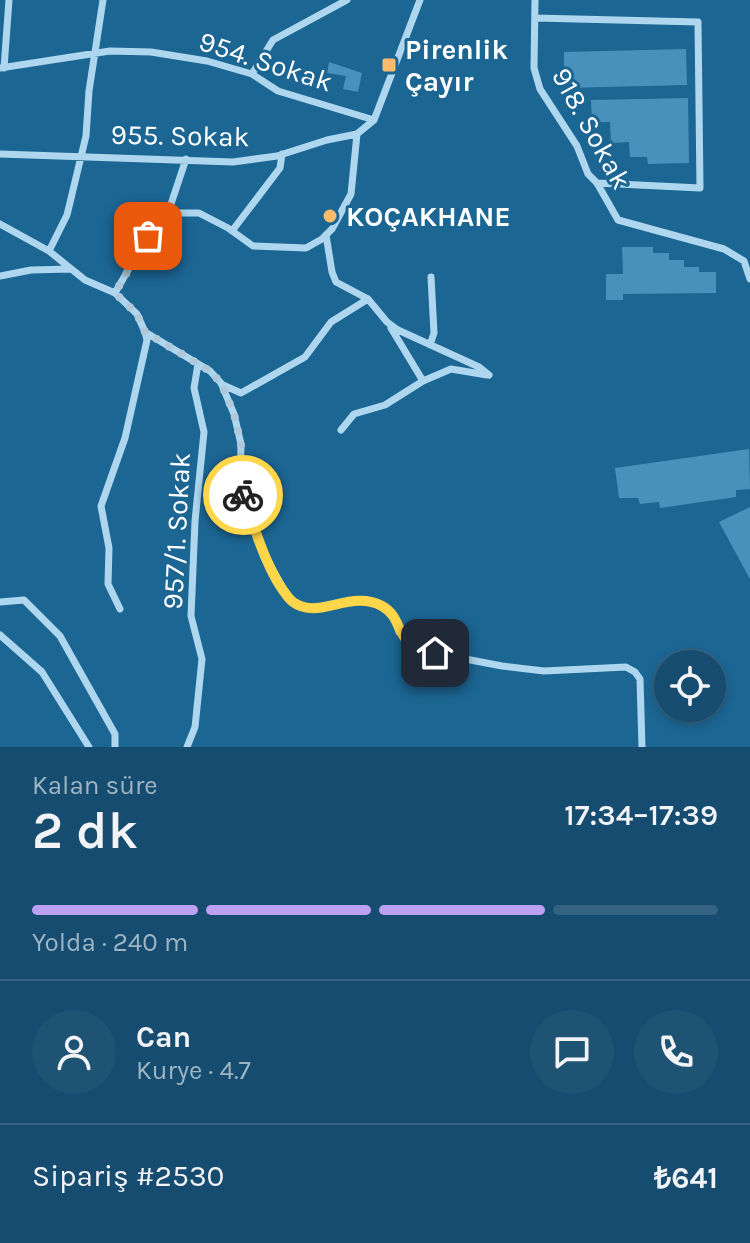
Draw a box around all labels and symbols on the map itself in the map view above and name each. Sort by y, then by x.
street label: 954. Sokak [195,24,337,99]
place label: Pirenlik Çayır [405,33,508,98]
marker: Pirenlik Çayır [380,56,398,74]
street label: 918. Sokak [545,62,638,195]
street label: 955. Sokak [110,118,250,153]
place label: KOÇAKHANE [346,200,511,233]
pin [114,202,182,270]
marker: KOÇAKHANE [321,207,339,225]
street label: 957/1. Sokak [156,452,197,610]
courier [203,455,283,535]
pin [401,619,469,687]

